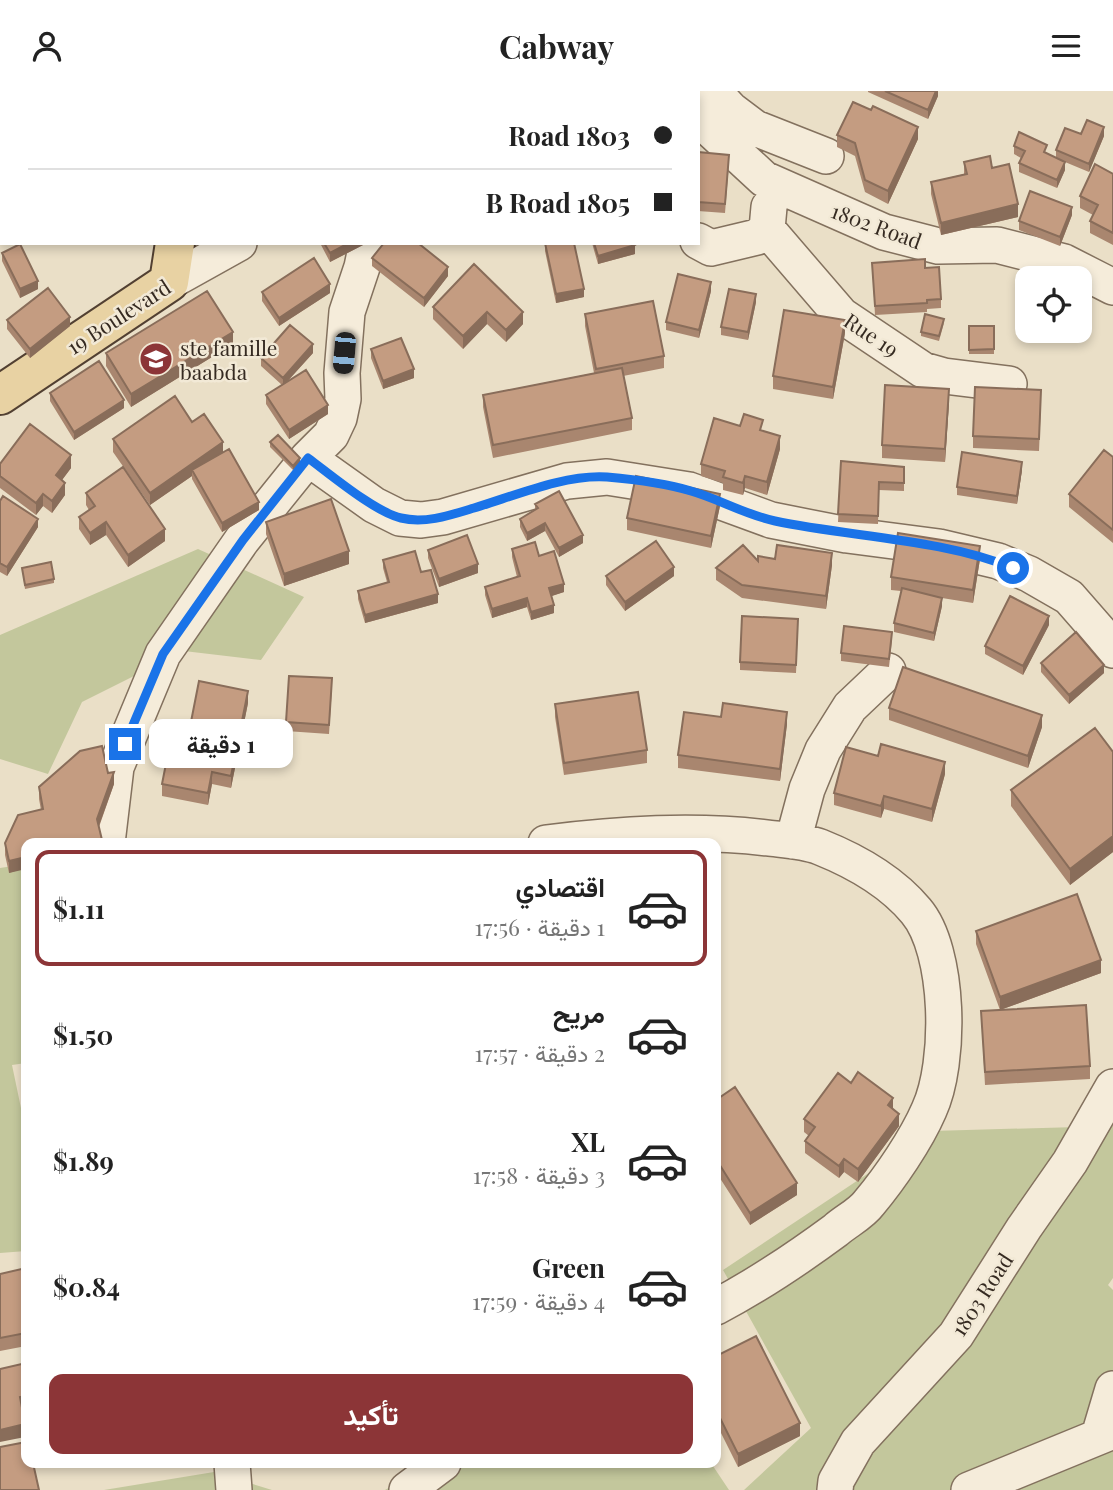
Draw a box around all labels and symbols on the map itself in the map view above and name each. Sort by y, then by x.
street label: 1802 Road [828,196,926,254]
street label: 19 Boulevard [61,272,175,360]
street label: Rue 19 [839,306,905,362]
car [332,331,357,375]
place label: ste famille baabda [180,333,277,385]
school or university icon: ste famille baabda [137,340,175,378]
route start [997,552,1029,584]
callout: 1 دقيقة [150,719,293,769]
route end [109,728,141,760]
street label: 1803 Road [944,1247,1018,1341]

